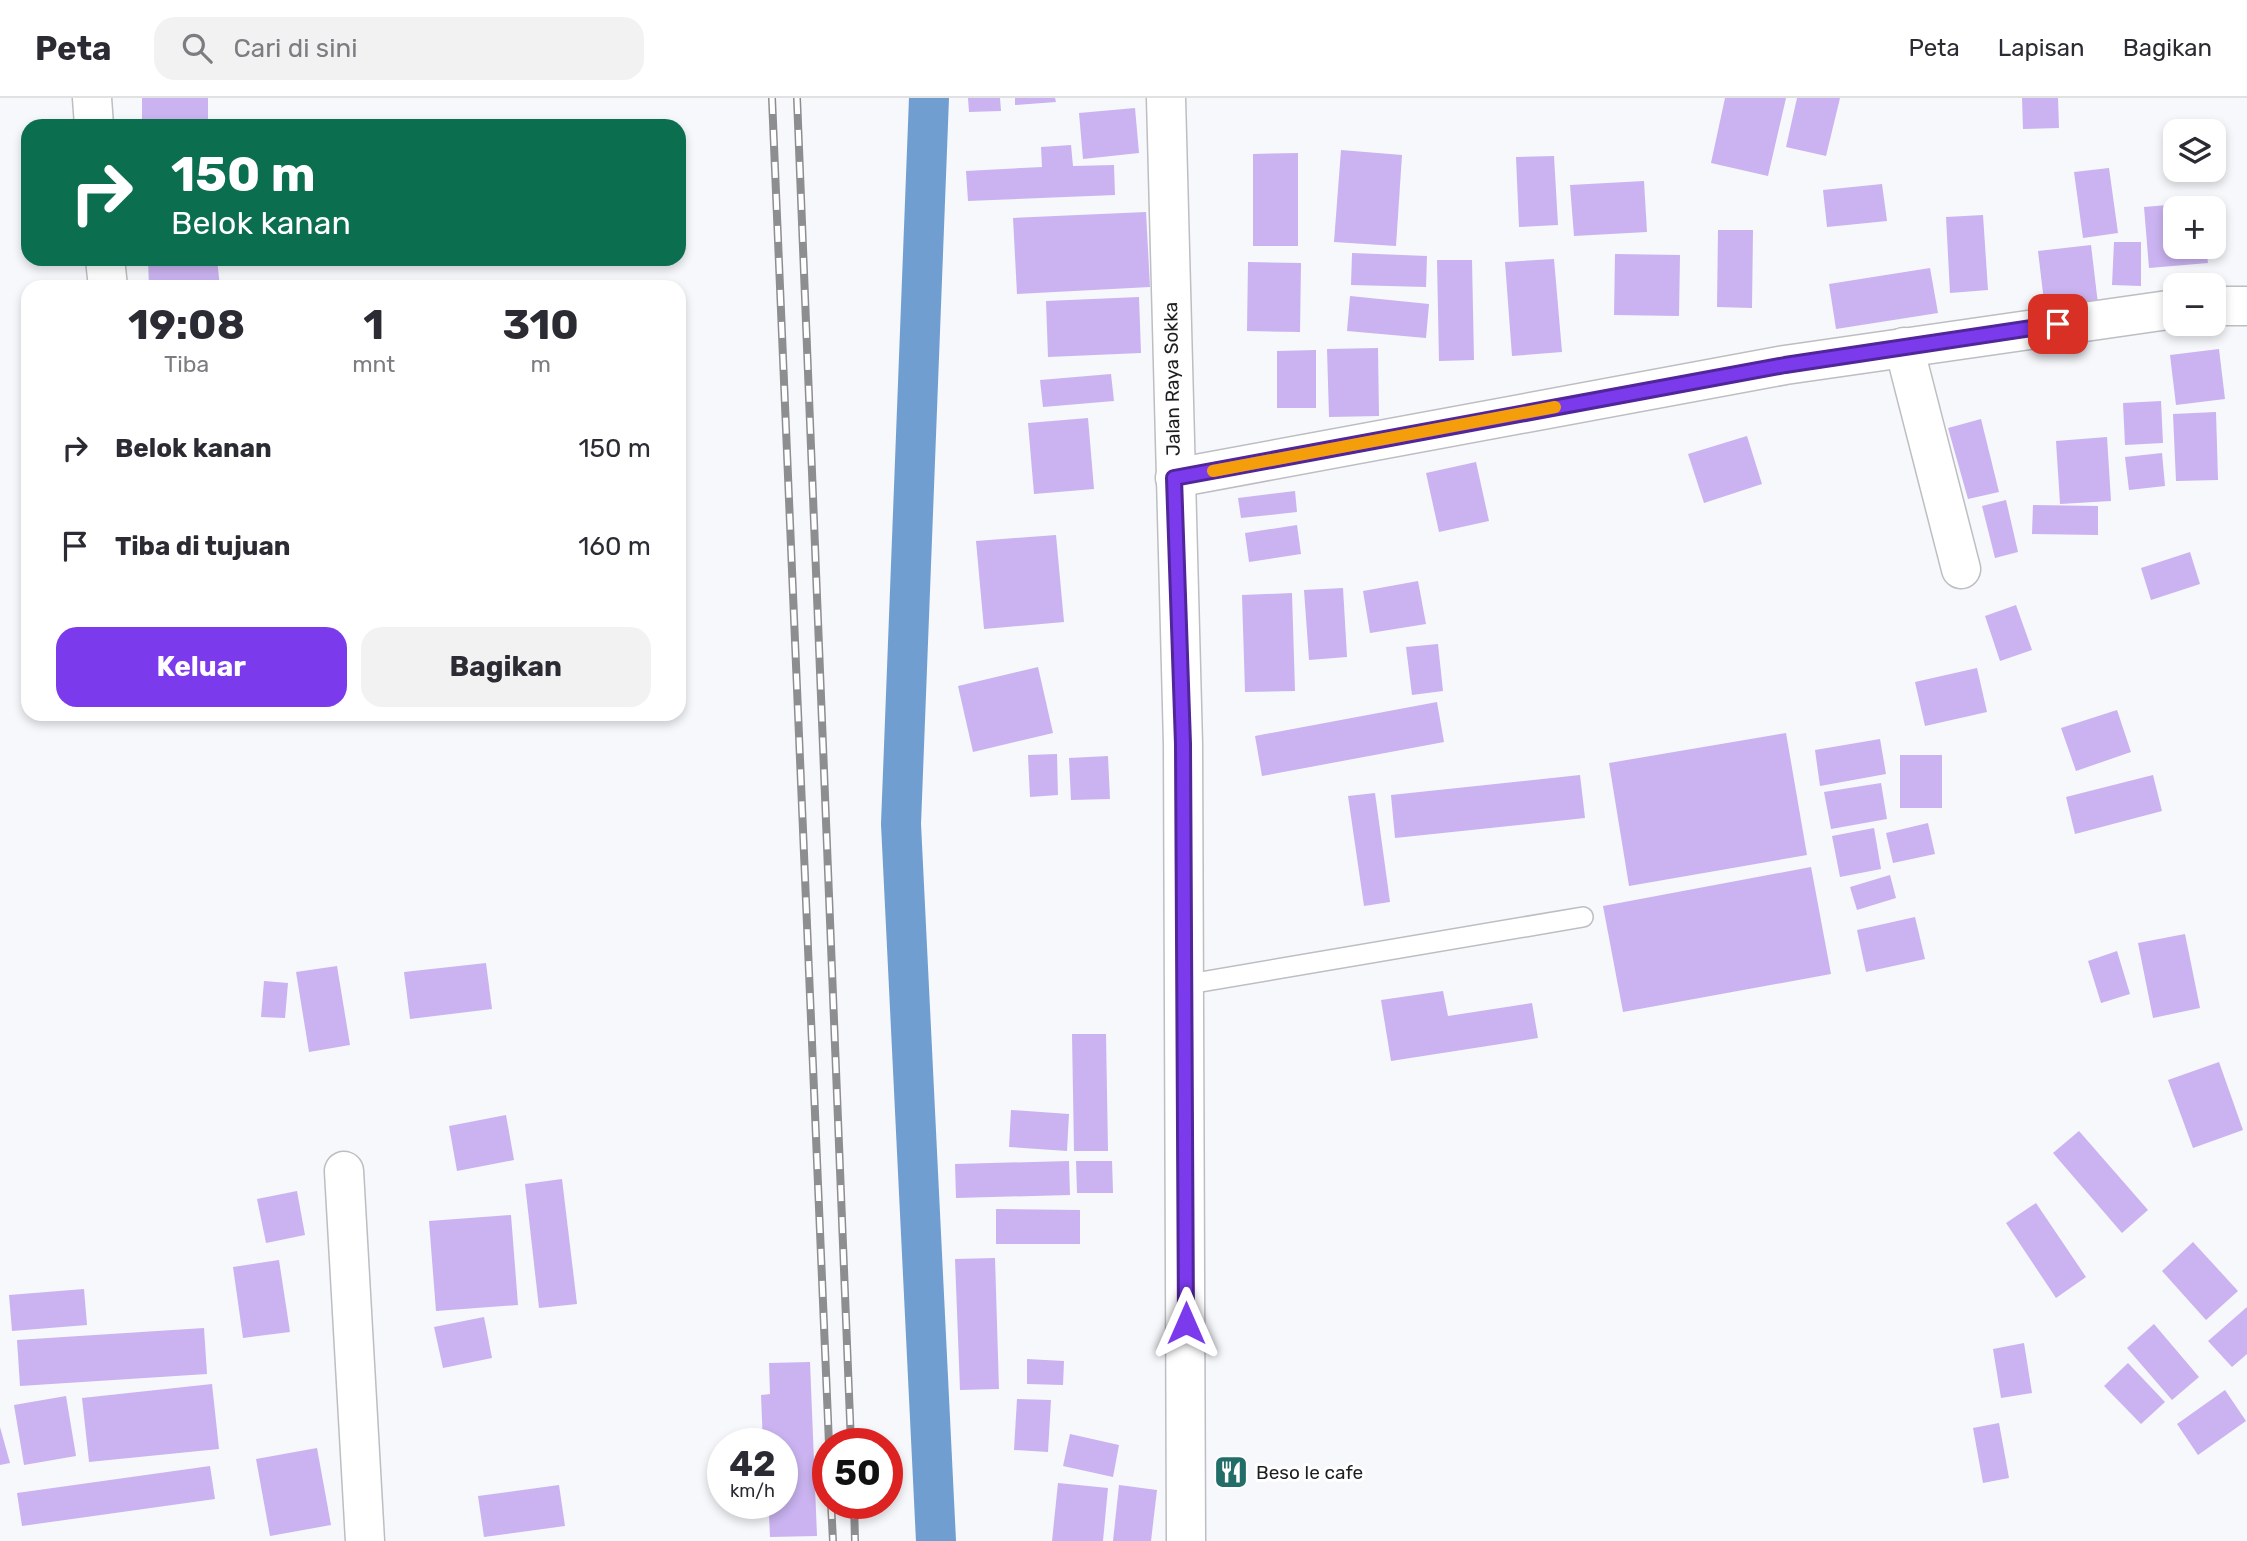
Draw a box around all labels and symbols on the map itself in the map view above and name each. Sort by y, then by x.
pin [2028,294,2088,354]
street label: Jalan Raya Sokka [1159,302,1185,456]
position arrow [1149,1286,1223,1360]
speed limit sign: 50 [812,1428,903,1519]
restaurant icon: Beso le cafe [1212,1453,1250,1491]
place label: Beso le cafe [1256,1461,1363,1484]

